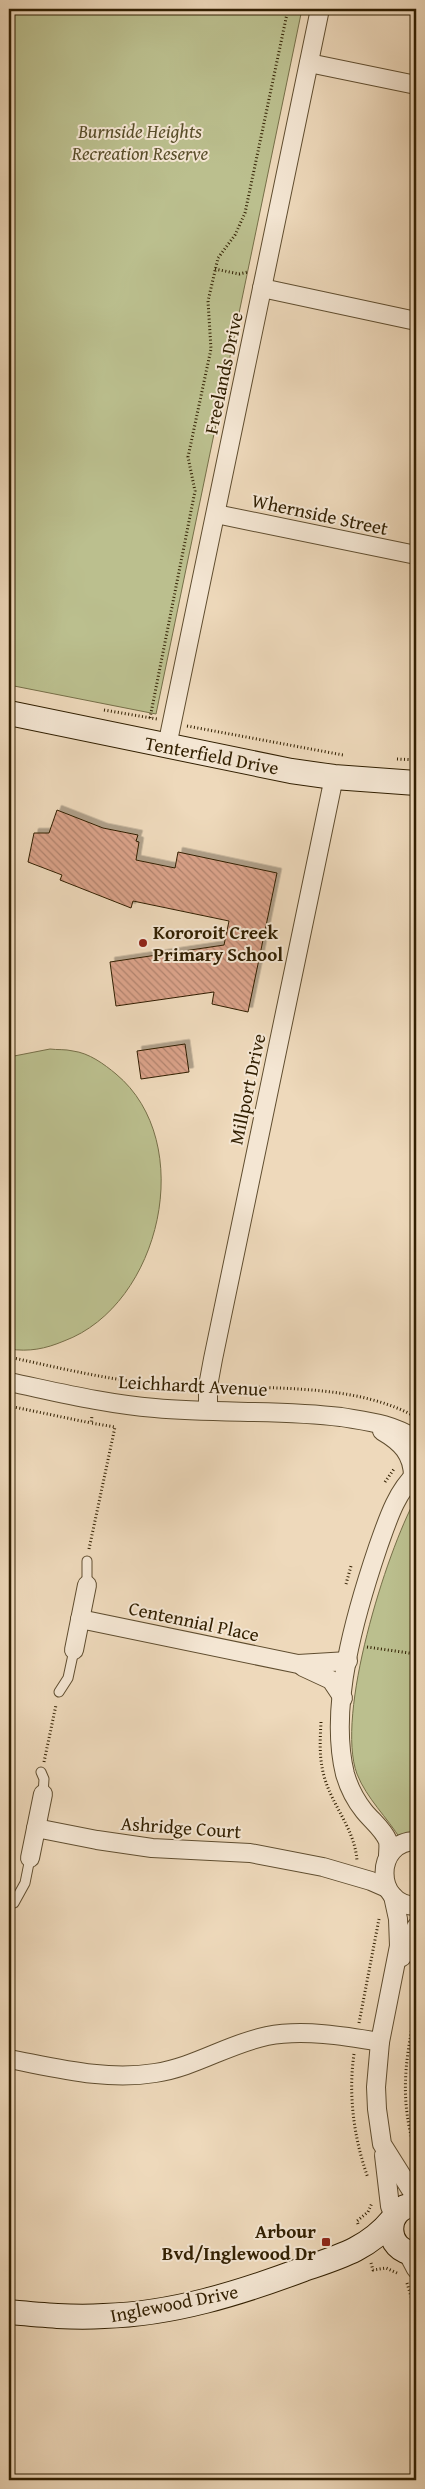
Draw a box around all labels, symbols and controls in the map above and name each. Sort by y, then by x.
park label: Burnside Heights Recreation Reserve [71,117,209,167]
street label: Freelands Drive [196,309,250,437]
street label: Whernside Street [249,486,391,542]
street label: Tenterfield Drive [143,728,281,782]
place label: Kororoit Creek Primary School [153,918,283,968]
marker: Kororoit Creek Primary School [137,937,149,949]
street label: Millport Drive [222,1031,272,1147]
street label: Leichhardt Avenue [118,1367,268,1403]
street label: Centennial Place [126,1594,262,1648]
street label: Ashridge Court [120,1809,242,1845]
place label: Arbour Bvd/Inglewood Dr [162,2217,316,2267]
marker: Arbour Bvd/Inglewood Dr [320,2236,332,2248]
street label: Inglewood Drive [108,2277,240,2329]

